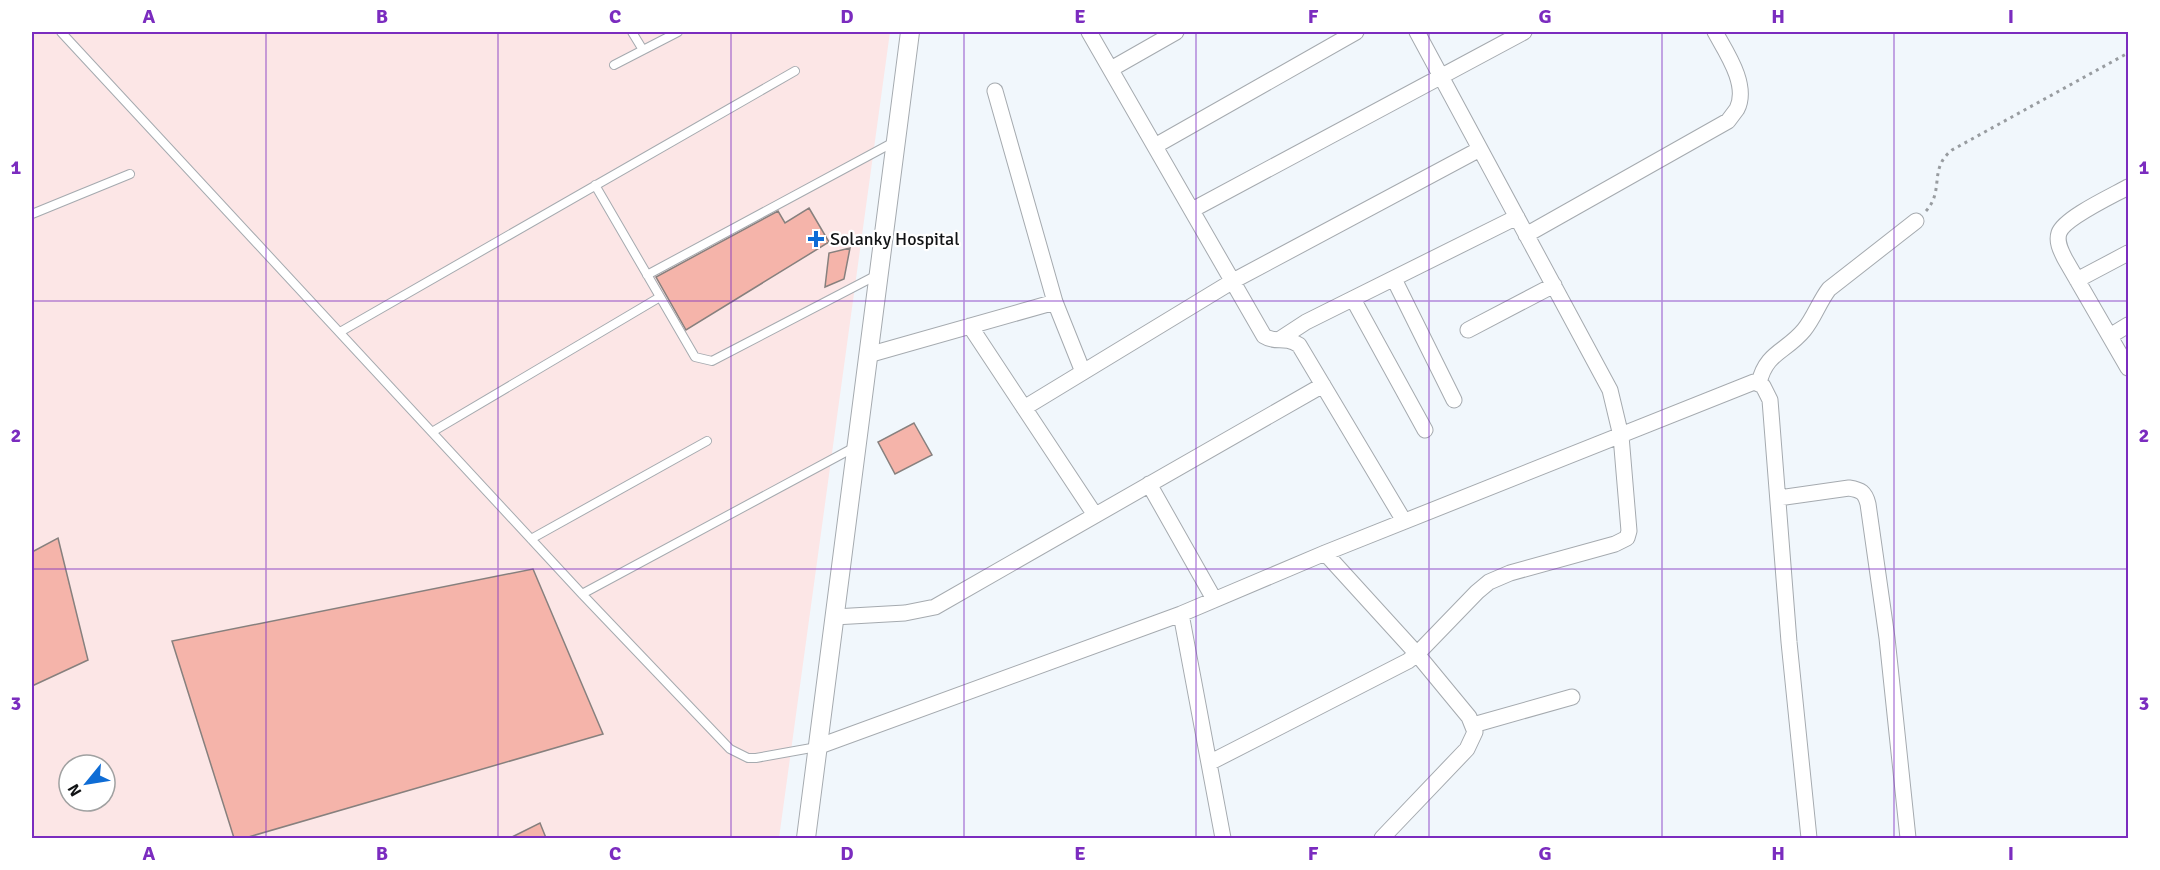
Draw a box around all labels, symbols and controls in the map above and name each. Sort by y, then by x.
text: A [143,4,156,29]
text: B [376,4,388,29]
text: C [609,4,621,29]
text: D [840,4,854,29]
text: E [1074,4,1086,29]
text: F [1308,4,1319,29]
text: G [1538,4,1552,29]
text: H [1771,4,1785,29]
text: I [2008,4,2014,29]
text: 1 [11,155,22,180]
text: 1 [2139,155,2150,180]
place label: Solanky Hospital [830,228,959,250]
marker: Solanky Hospital [807,230,825,248]
text: 2 [11,423,21,448]
text: 2 [2139,423,2149,448]
text: 3 [11,691,21,716]
text: 3 [2139,691,2149,716]
north arrow [57,753,117,813]
text: N [63,780,86,800]
text: A [143,841,156,866]
text: B [376,841,388,866]
text: C [609,841,621,866]
text: D [840,841,854,866]
text: E [1074,841,1086,866]
text: F [1308,841,1319,866]
text: G [1538,841,1552,866]
text: H [1771,841,1785,866]
text: I [2008,841,2014,866]

